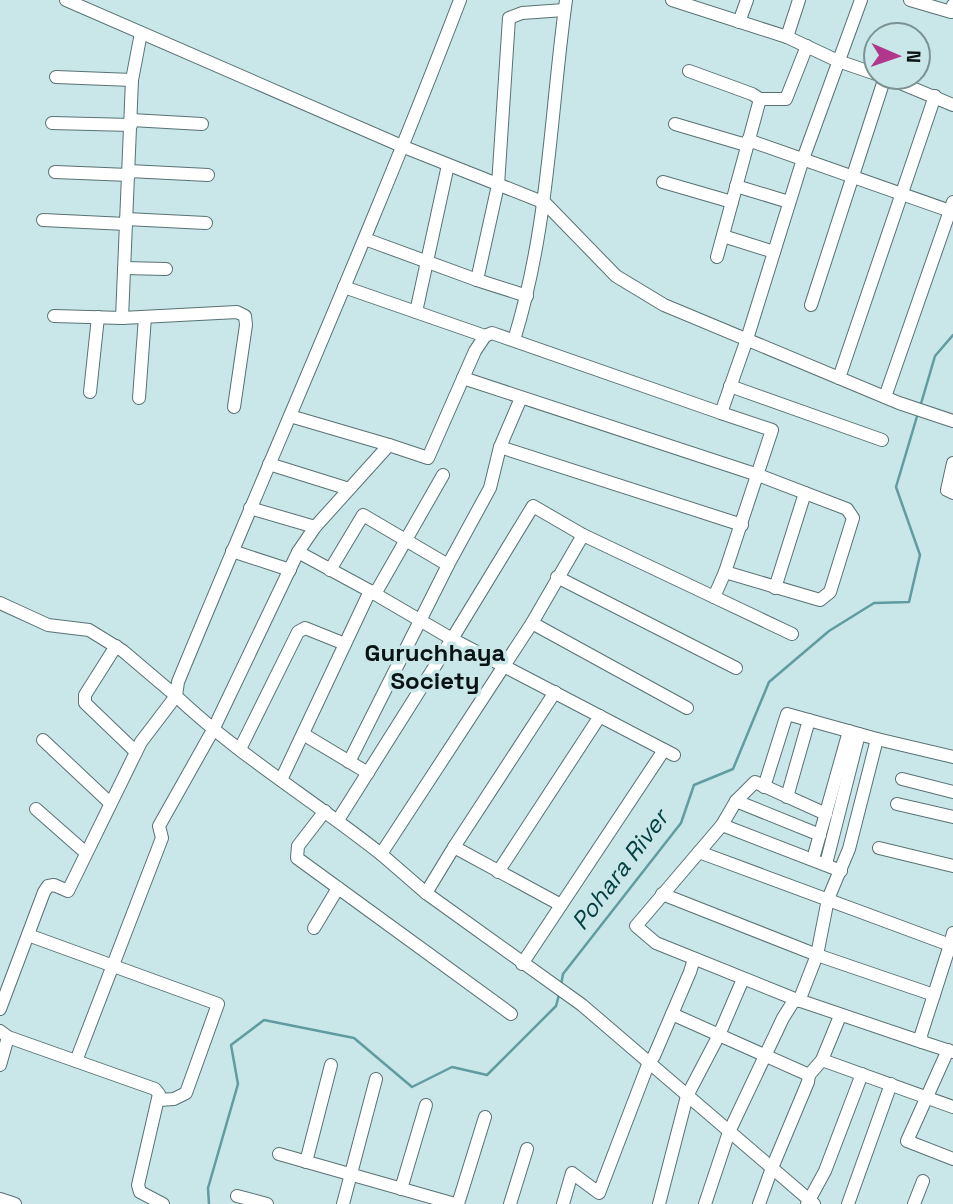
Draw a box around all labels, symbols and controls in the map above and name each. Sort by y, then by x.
north arrow [862,21,932,91]
text: N [901,50,926,63]
district label: Guruchhaya Society [365,637,506,696]
water label: Pohara River [564,801,677,936]

